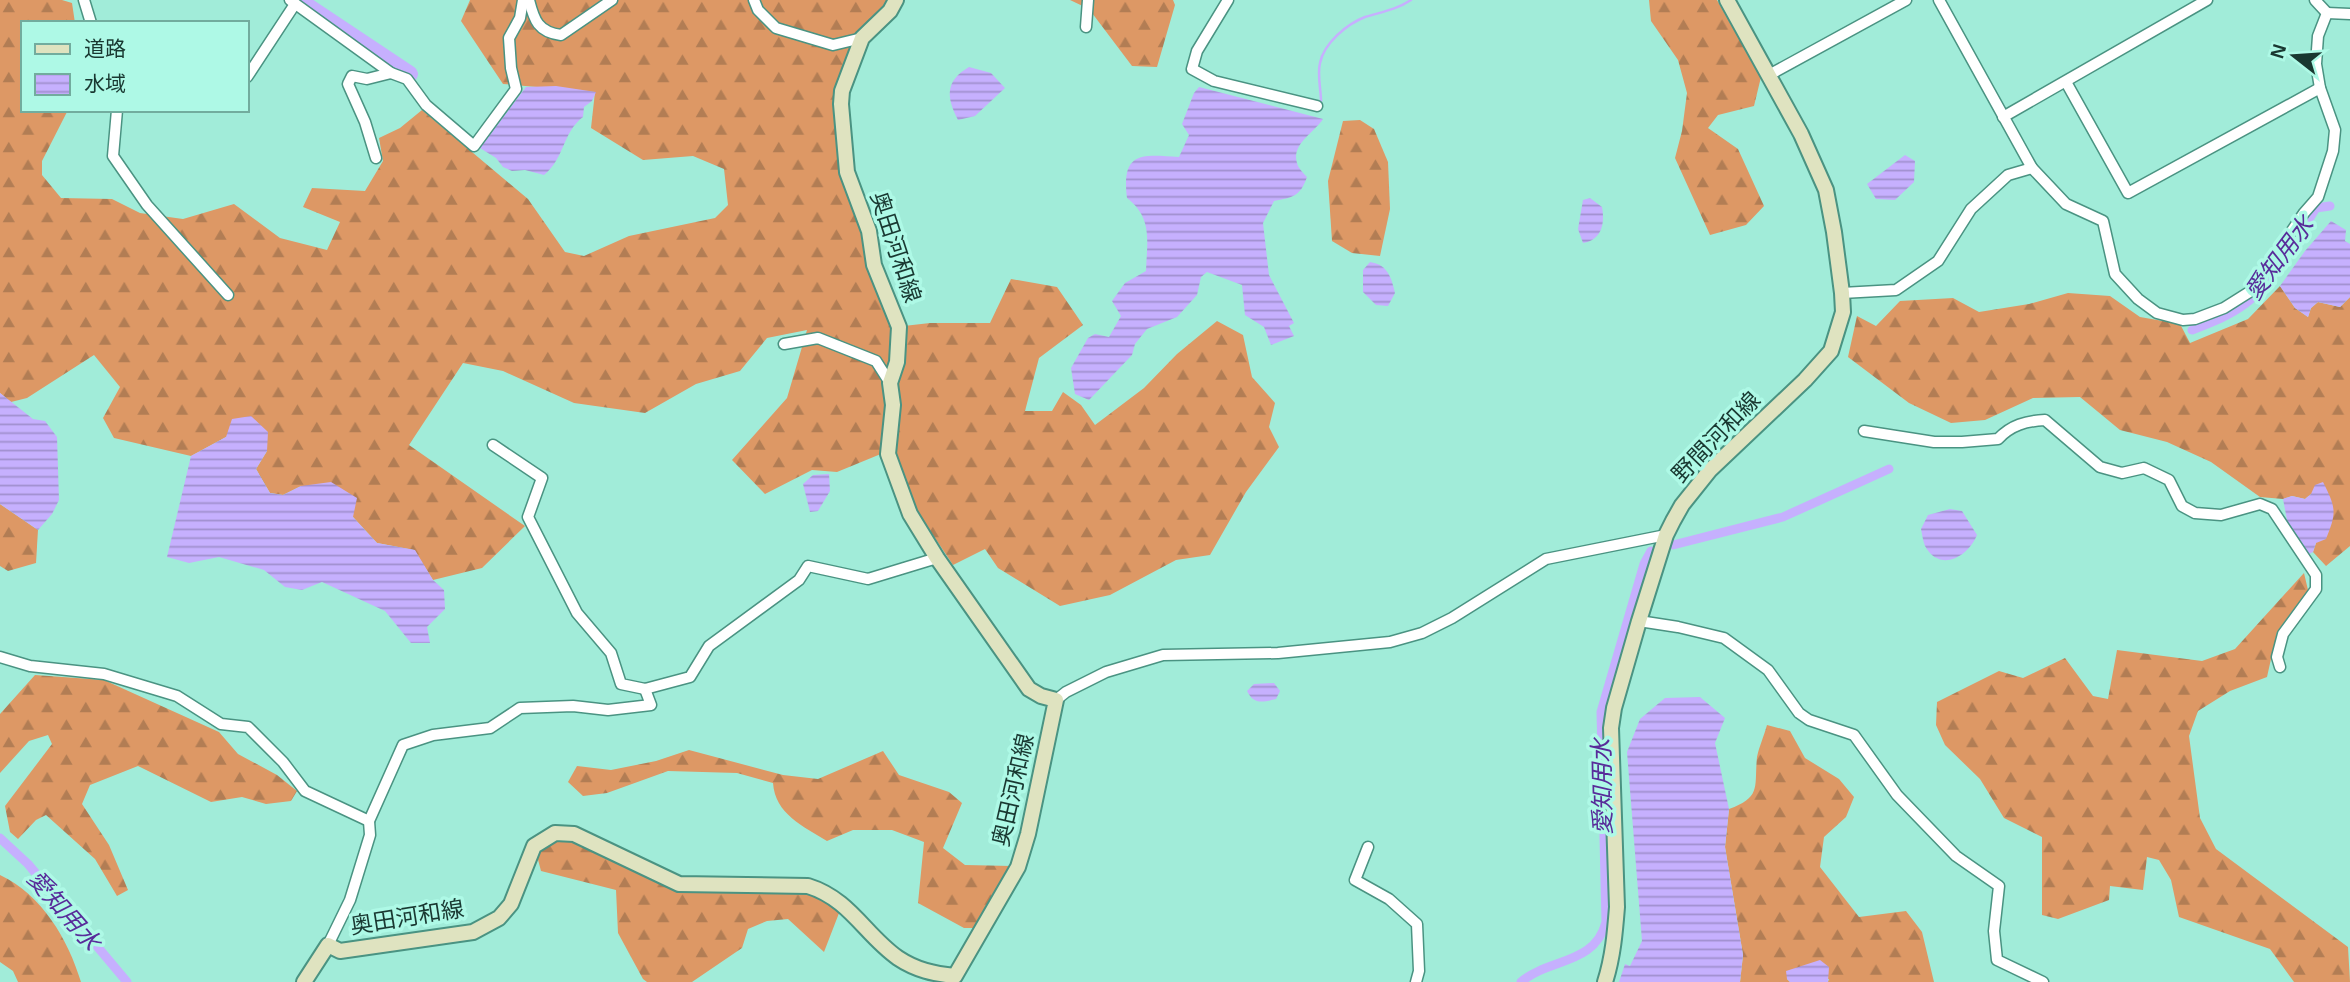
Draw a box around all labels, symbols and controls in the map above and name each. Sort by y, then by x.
legend [21,21,248,112]
north arrow [2259,21,2329,91]
text: 道路 [84,37,126,60]
text: N [2266,42,2290,61]
text: 水域 [84,72,126,95]
street label: 奥田河和線 [866,188,926,306]
water label: 愛知用水 [2239,209,2320,304]
street label: 野間河和線 [1667,387,1765,487]
street label: 奥田河和線 [987,731,1039,849]
water label: 愛知用水 [1588,736,1616,835]
water label: 愛知用水 [22,865,108,957]
street label: 奥田河和線 [348,895,466,939]

